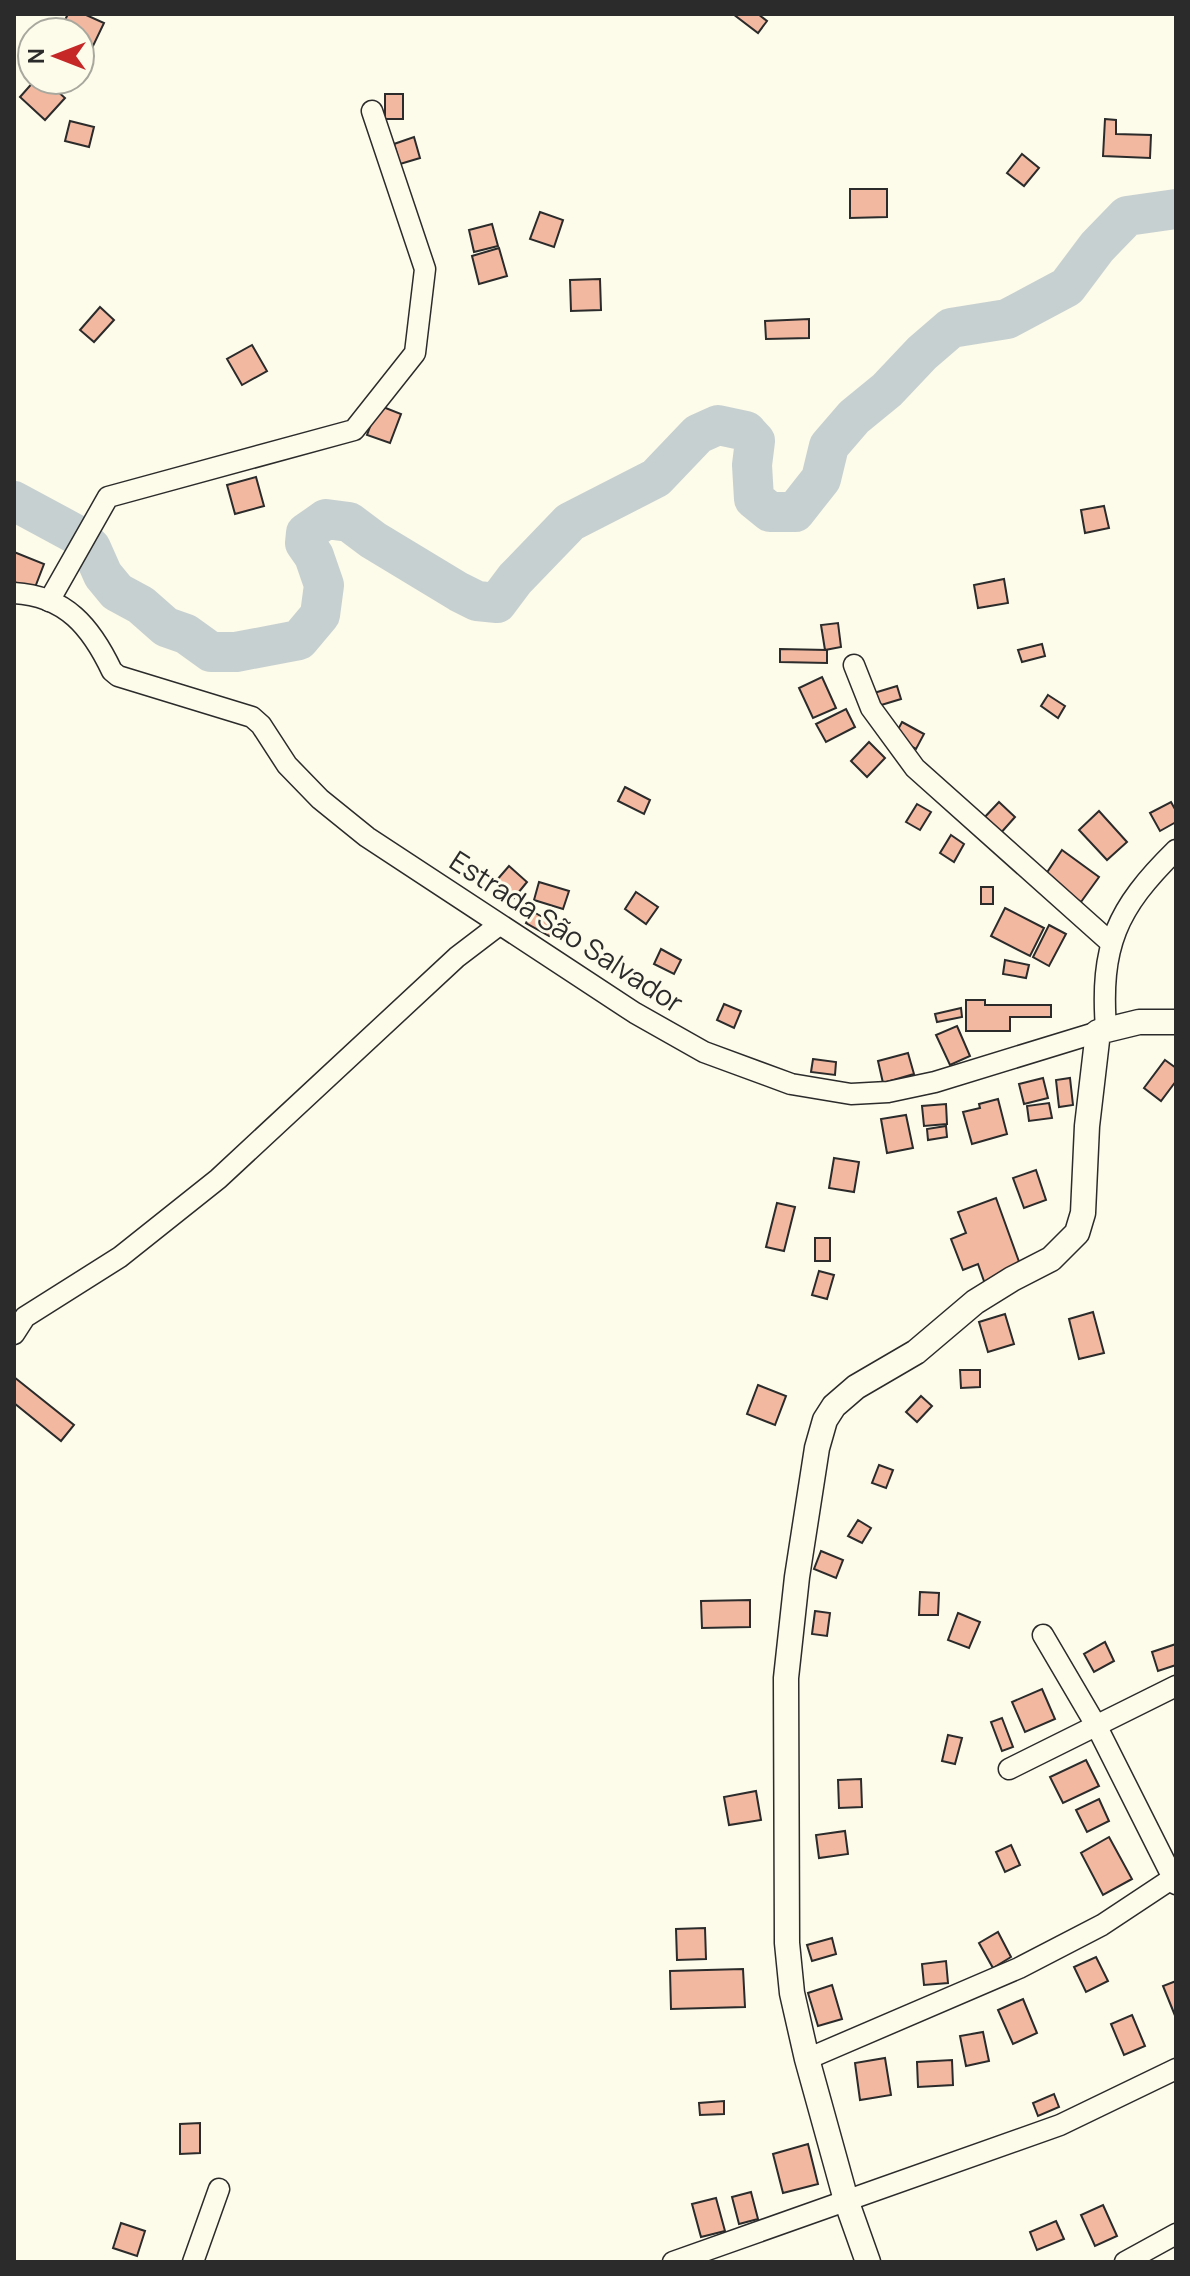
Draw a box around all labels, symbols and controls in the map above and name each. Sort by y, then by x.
north arrow [16,16,96,96]
text: N [21,48,51,64]
street label: Estrada São Salvador [443,841,691,1021]

